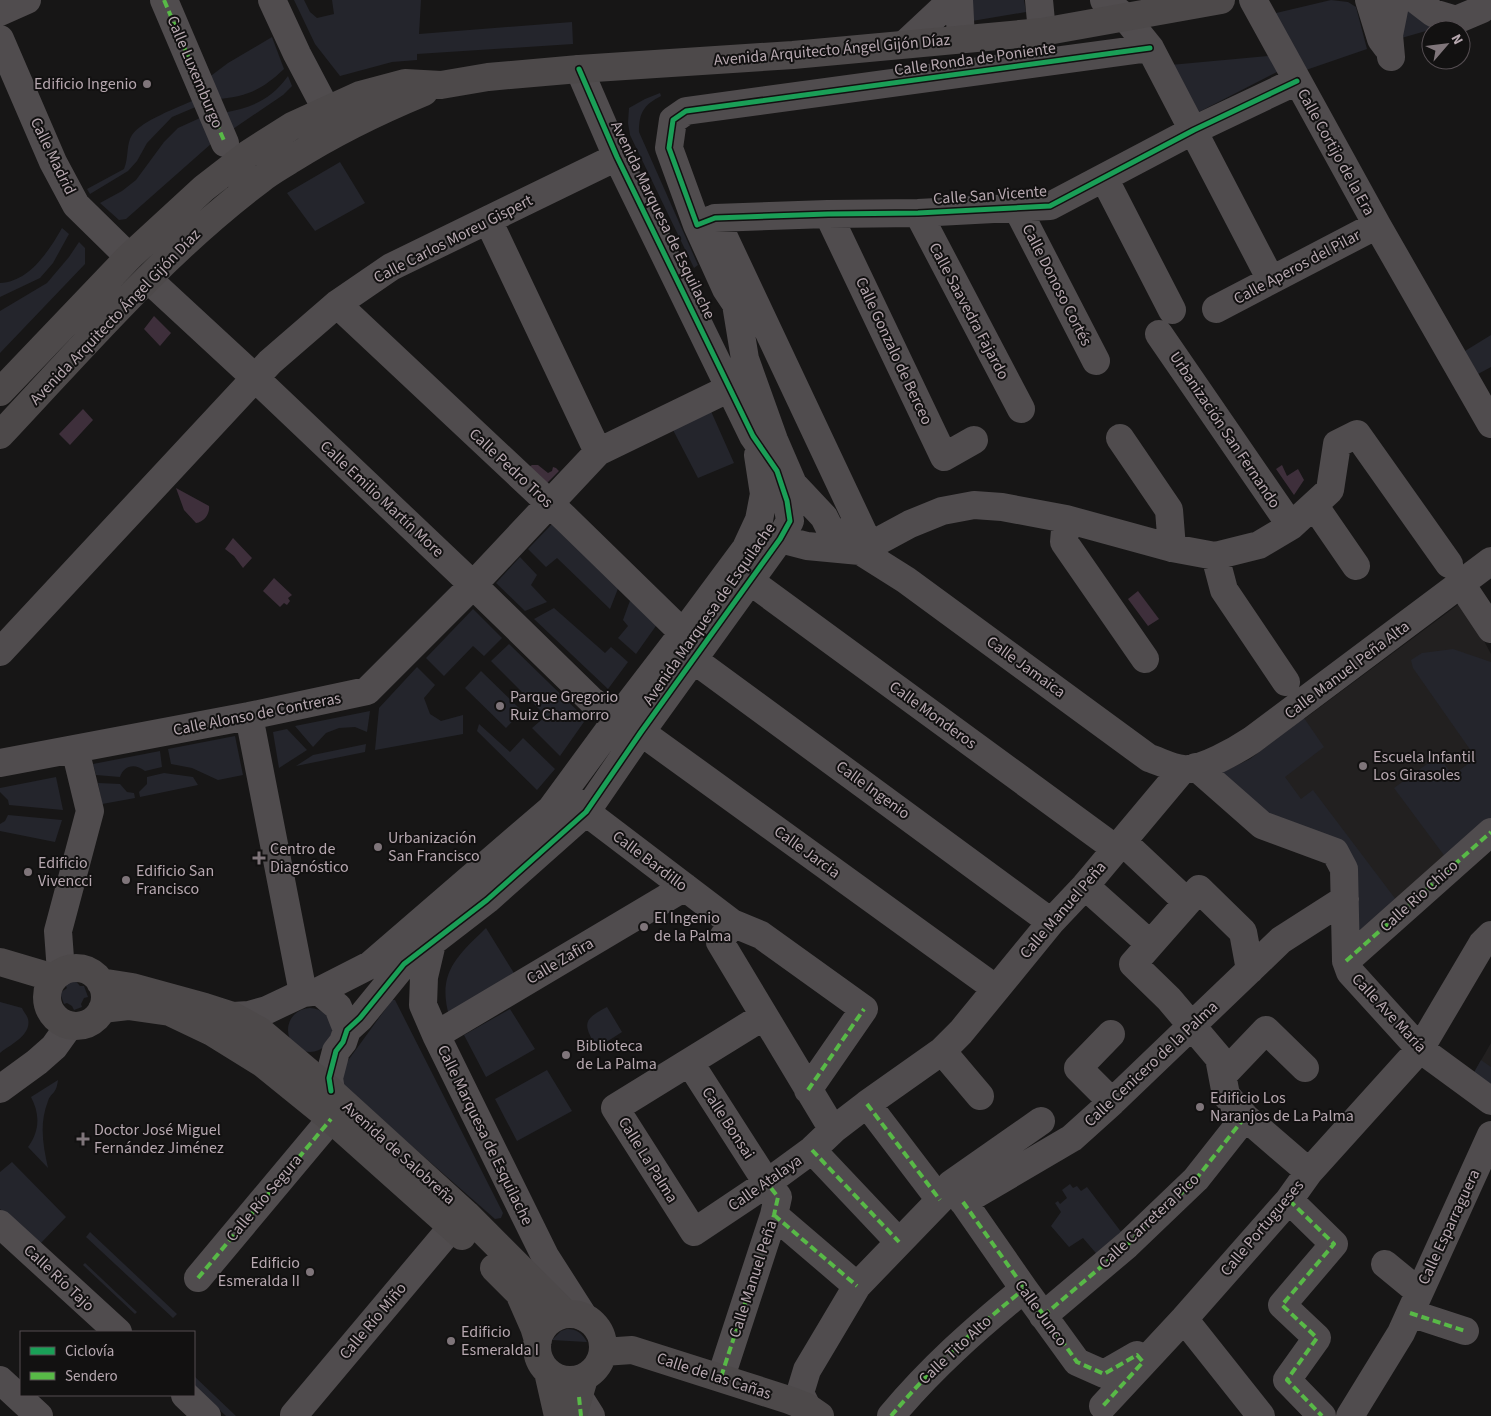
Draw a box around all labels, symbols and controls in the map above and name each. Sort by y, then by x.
street label: Calle Luxemburgo [161,12,229,132]
north arrow [1421,20,1471,70]
street label: Avenida Arquitecto Ángel Gijón Díaz [713,29,951,71]
text: N [1446,31,1468,48]
street label: Calle Ronda de Poniente [893,37,1057,81]
place label: Edificio Ingenio [34,73,137,95]
marker: Edificio Ingenio [141,78,153,90]
street label: Calle Cortijo de la Era [1292,85,1380,219]
street label: Calle Madrid [25,114,81,198]
street label: Avenida Marquesa de Esquilache [605,117,721,323]
street label: Calle San Vicente [932,180,1048,210]
street label: Calle Carlos Moreu Gispert [370,189,537,289]
street label: Calle Donoso Cortés [1017,220,1097,350]
street label: Avenida Arquitecto Ángel Gijón Díaz [25,224,205,410]
street label: Calle Aperos del Pilar [1230,224,1365,310]
street label: Calle Saavedra Fajardo [924,239,1014,383]
street label: Calle Gonzalo de Berceo [850,274,938,428]
street label: Urbanización San Fernando [1164,347,1286,513]
street label: Calle Pedro Tros [464,423,558,513]
street label: Calle Emilio Martín More [315,436,449,562]
street label: Avenida Marquesa de Esquilache [637,518,781,710]
street label: Calle Manuel Peña Alta [1280,616,1414,724]
street label: Calle Jamaica [982,631,1070,703]
street label: Calle Monderos [885,676,981,754]
place label: Parque Gregorio Ruiz Chamorro [510,686,618,726]
street label: Calle Alonso de Contreras [171,687,343,741]
marker: Parque Gregorio Ruiz Chamorro [494,700,506,712]
place label: Escuela Infantil Los Girasoles [1373,746,1475,786]
street label: Calle Ingenio [832,756,914,824]
marker: Escuela Infantil Los Girasoles [1357,760,1369,772]
street label: Calle Jarcia [769,820,845,884]
street label: Calle Bardillo [608,825,692,897]
place label: Urbanización San Francisco [388,827,480,867]
place label: Centro de Diagnóstico [270,838,349,878]
marker: Urbanización San Francisco [372,841,384,853]
marker: Centro de Diagnóstico [252,851,266,865]
place label: Edificio Vivencci [38,852,92,892]
street label: Calle Rio Chico [1375,855,1463,937]
street label: Calle Manuel Peña [1015,857,1111,963]
place label: Edificio San Francisco [136,860,214,900]
marker: Edificio Vivencci [22,866,34,878]
marker: Edificio San Francisco [120,874,132,886]
place label: El Ingenio de la Palma [654,907,731,947]
marker: El Ingenio de la Palma [638,921,650,933]
street label: Calle Zafira [522,932,598,990]
street label: Calle Ave María [1347,969,1431,1057]
street label: Calle Cenicero de la Palma [1079,996,1223,1132]
place label: Biblioteca de La Palma [576,1035,657,1075]
street label: Calle Marquesa de Esquilache [432,1041,538,1229]
marker: Biblioteca de La Palma [560,1049,572,1061]
street label: Calle Bonsai [696,1083,760,1163]
place label: Edificio Los Naranjos de La Palma [1210,1087,1354,1127]
street label: Avenida de Salobreña [338,1096,460,1210]
marker: Edificio Los Naranjos de La Palma [1194,1101,1206,1113]
street label: Calle La Palma [613,1113,683,1207]
place label: Doctor José Miguel Fernández Jiménez [94,1119,224,1159]
marker: Doctor José Miguel Fernández Jiménez [76,1132,90,1146]
street label: Calle Atalaya [724,1149,806,1217]
street label: Calle Río Segura [221,1150,307,1246]
street label: Calle Esparraguera [1413,1166,1485,1288]
street label: Calle Carretera Pico [1094,1168,1204,1274]
street label: Calle Portugueses [1215,1175,1309,1281]
street label: Calle Manuel Peña [724,1217,782,1341]
street label: Calle Río Tajo [19,1239,99,1317]
place label: Edificio Esmeralda II [218,1252,300,1292]
marker: Edificio Esmeralda II [304,1266,316,1278]
street label: Calle Junco [1009,1275,1073,1351]
street label: Calle Río Miño [334,1278,412,1364]
street label: Calle Tito Alto [914,1310,996,1390]
place label: Edificio Esmeralda I [461,1321,539,1361]
legend [20,1331,195,1396]
marker: Edificio Esmeralda I [445,1335,457,1347]
text: Ciclovía [65,1341,114,1362]
street label: Calle de las Cañas [654,1347,774,1405]
text: Sendero [65,1366,118,1387]

